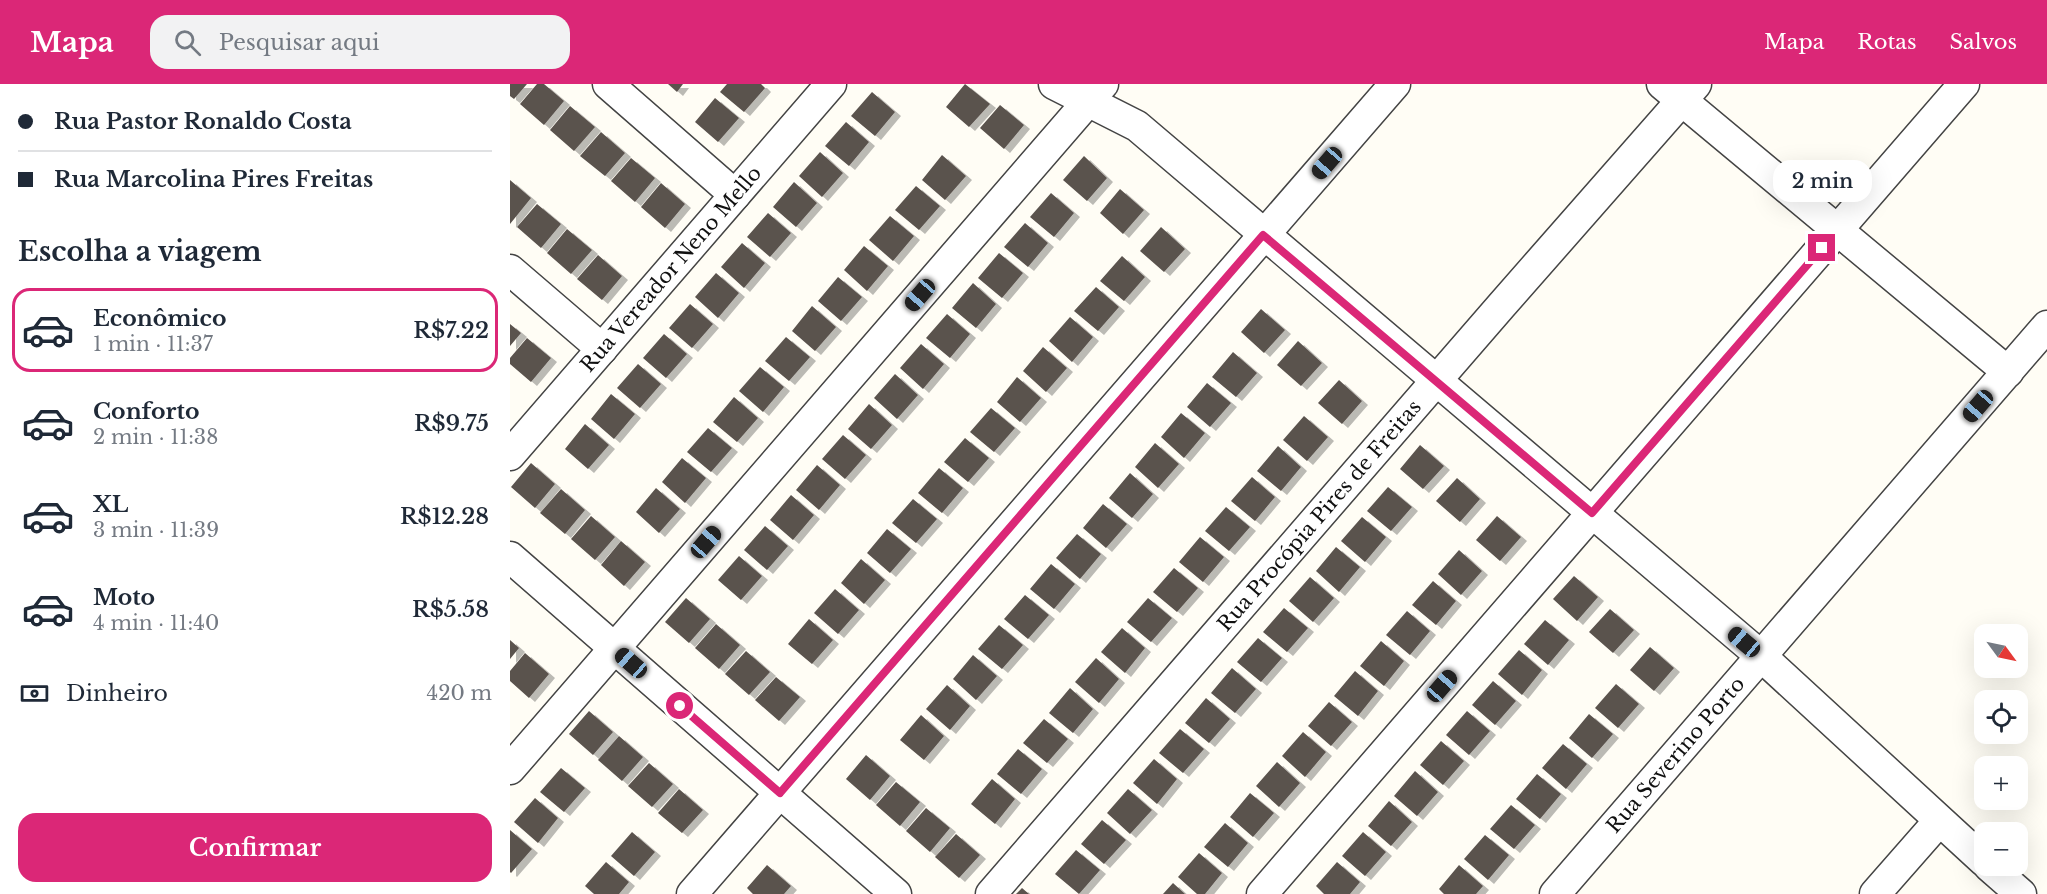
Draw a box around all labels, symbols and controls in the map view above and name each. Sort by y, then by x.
search box [150,15,570,69]
text: Mapa [30,25,114,60]
icon: search [171,26,204,59]
text: Pesquisar aqui [219,29,380,56]
text: Mapa [1764,29,1824,55]
text: Rotas [1857,29,1917,55]
text: Salvos [1950,29,2017,55]
text: Rua Pastor Ronaldo Costa [54,108,352,135]
car [1308,144,1346,182]
street label: Rua Vereador Neno Mello [575,161,766,377]
callout: 2 min [1772,161,1872,203]
text: Rua Marcolina Pires Freitas [54,166,373,193]
text: 2 min [1792,169,1853,193]
route end [1808,234,1835,261]
text: Escolha a viagem [18,235,262,268]
car [901,276,939,314]
icon: car [21,303,75,357]
text: Econômico [93,305,226,332]
text: R$7.22 [413,317,489,344]
text: 1 min · 11:37 [93,332,213,356]
car [1959,387,1997,425]
street label: Rua Procópia Pires de Freitas [1212,395,1426,636]
icon: car [21,396,75,450]
text: Conforto [93,398,199,425]
text: R$9.75 [414,410,489,437]
text: 2 min · 11:38 [93,425,218,449]
icon: car [21,489,75,543]
text: XL [93,491,128,518]
text: R$12.28 [400,503,489,530]
text: 3 min · 11:39 [93,518,219,542]
car [687,523,725,561]
icon: car [21,582,75,636]
text: Moto [93,584,155,611]
text: R$5.58 [412,596,489,623]
text: 4 min · 11:40 [93,611,219,635]
car [1724,624,1764,660]
north arrow [1974,624,2028,678]
map controls [1974,624,2028,876]
car [612,644,650,682]
car [1423,667,1461,705]
street label: Rua Severino Porto [1601,672,1750,838]
icon: cash [18,677,51,710]
text: Dinheiro [66,680,168,707]
text: 420 m [427,681,492,705]
button: locate [1974,690,2028,744]
route start [666,692,693,719]
button: + [1974,756,2028,810]
button: Confirmar [18,813,492,882]
button: − [1974,822,2028,876]

